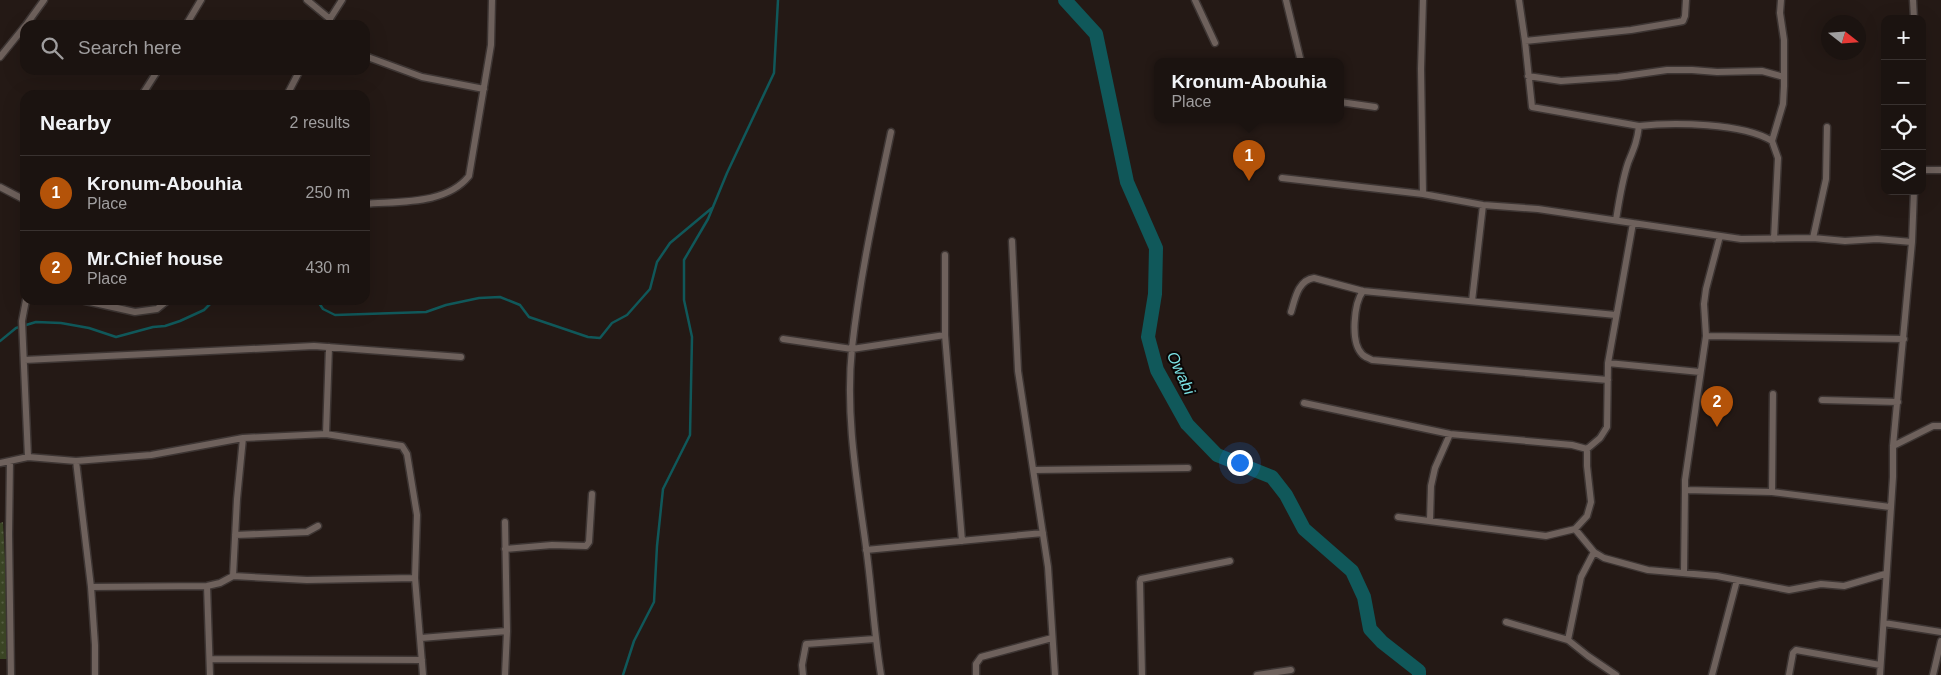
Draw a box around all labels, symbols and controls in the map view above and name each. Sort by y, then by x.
north arrow [1821,15,1866,60]
map controls [1881,15,1926,195]
button: + [1881,15,1926,60]
search box [20,20,370,75]
icon: search [38,34,66,62]
text: Search here [78,37,182,58]
popup [1154,58,1344,123]
button: − [1881,60,1926,105]
text: Kronum-Abouhia [1171,71,1327,92]
text: Place [1171,93,1211,110]
button: locate [1881,105,1926,150]
text: Nearby [40,111,111,134]
text: 2 results [290,114,350,131]
pin: 1 [1233,140,1265,181]
button: layers [1881,150,1926,195]
text: Kronum-Abouhia [87,173,242,194]
text: 1 [52,184,60,201]
text: 250 m [306,184,350,201]
text: Place [87,195,127,212]
text: Mr.Chief house [87,248,223,269]
text: 2 [52,259,60,276]
text: 430 m [306,259,350,276]
text: Place [87,270,127,287]
water label: Owabi [1164,349,1198,398]
pin: 2 [1701,386,1733,427]
your location [1227,450,1253,476]

